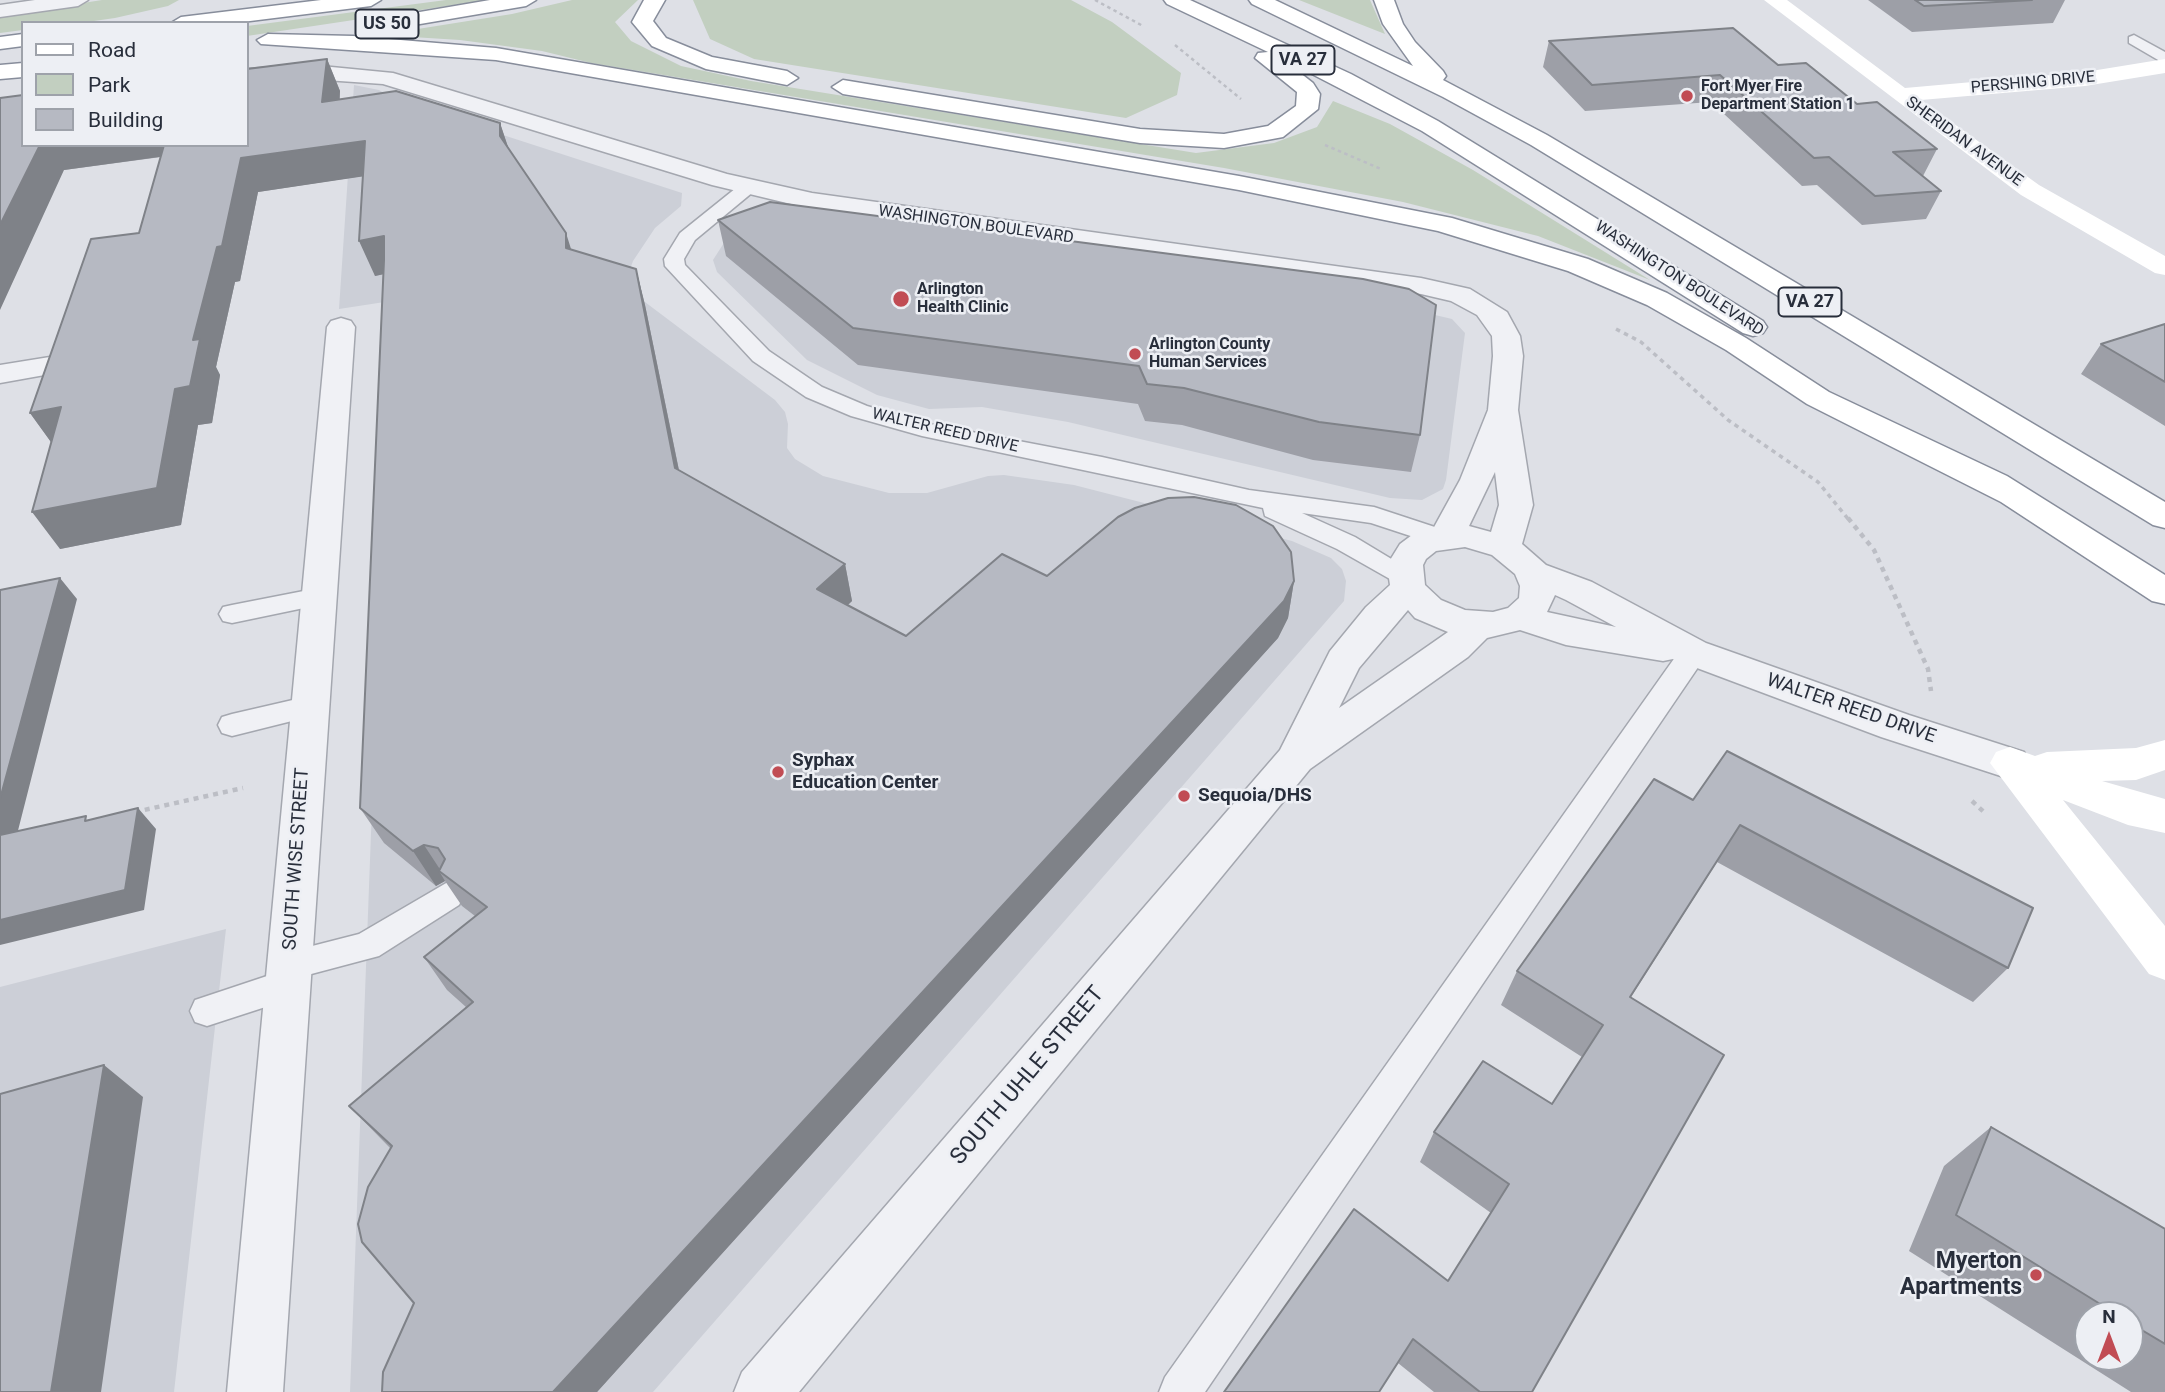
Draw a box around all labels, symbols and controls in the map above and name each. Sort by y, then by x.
road number: US 50 [356,9,418,38]
legend [21,21,248,147]
text: Road [88,38,136,62]
road number: VA 27 [1272,46,1334,74]
street label: PERSHING DRIVE [1970,68,2096,98]
text: Park [88,73,130,97]
place label: Fort Myer Fire Department Station 1 [1701,77,1855,115]
marker: Fort Myer Fire Department Station 1 [1679,88,1695,104]
street label: SHERIDAN AVENUE [1902,93,2026,191]
text: Building [88,108,163,132]
street label: WASHINGTON BOULEVARD [877,202,1075,248]
street label: WASHINGTON BOULEVARD [1591,217,1767,341]
place label: Arlington Health Clinic [917,280,1009,318]
road number: VA 27 [1778,288,1842,316]
marker: Arlington Health Clinic [891,289,911,309]
place label: Arlington County Human Services [1149,335,1270,373]
marker: Arlington County Human Services [1127,346,1143,362]
street label: WALTER REED DRIVE [870,405,1020,457]
street label: WALTER REED DRIVE [1763,669,1939,749]
place label: Syphax Education Center [792,750,938,794]
marker: Syphax Education Center [770,764,786,780]
street label: SOUTH WISE STREET [279,767,315,951]
place label: Sequoia/DHS [1198,785,1312,807]
marker: Sequoia/DHS [1176,788,1192,804]
street label: SOUTH UHLE STREET [945,981,1111,1171]
place label: Myerton Apartments [1900,1248,2022,1302]
marker: Myerton Apartments [2028,1267,2044,1283]
north arrow [2074,1301,2144,1371]
text: N [2102,1305,2116,1328]

